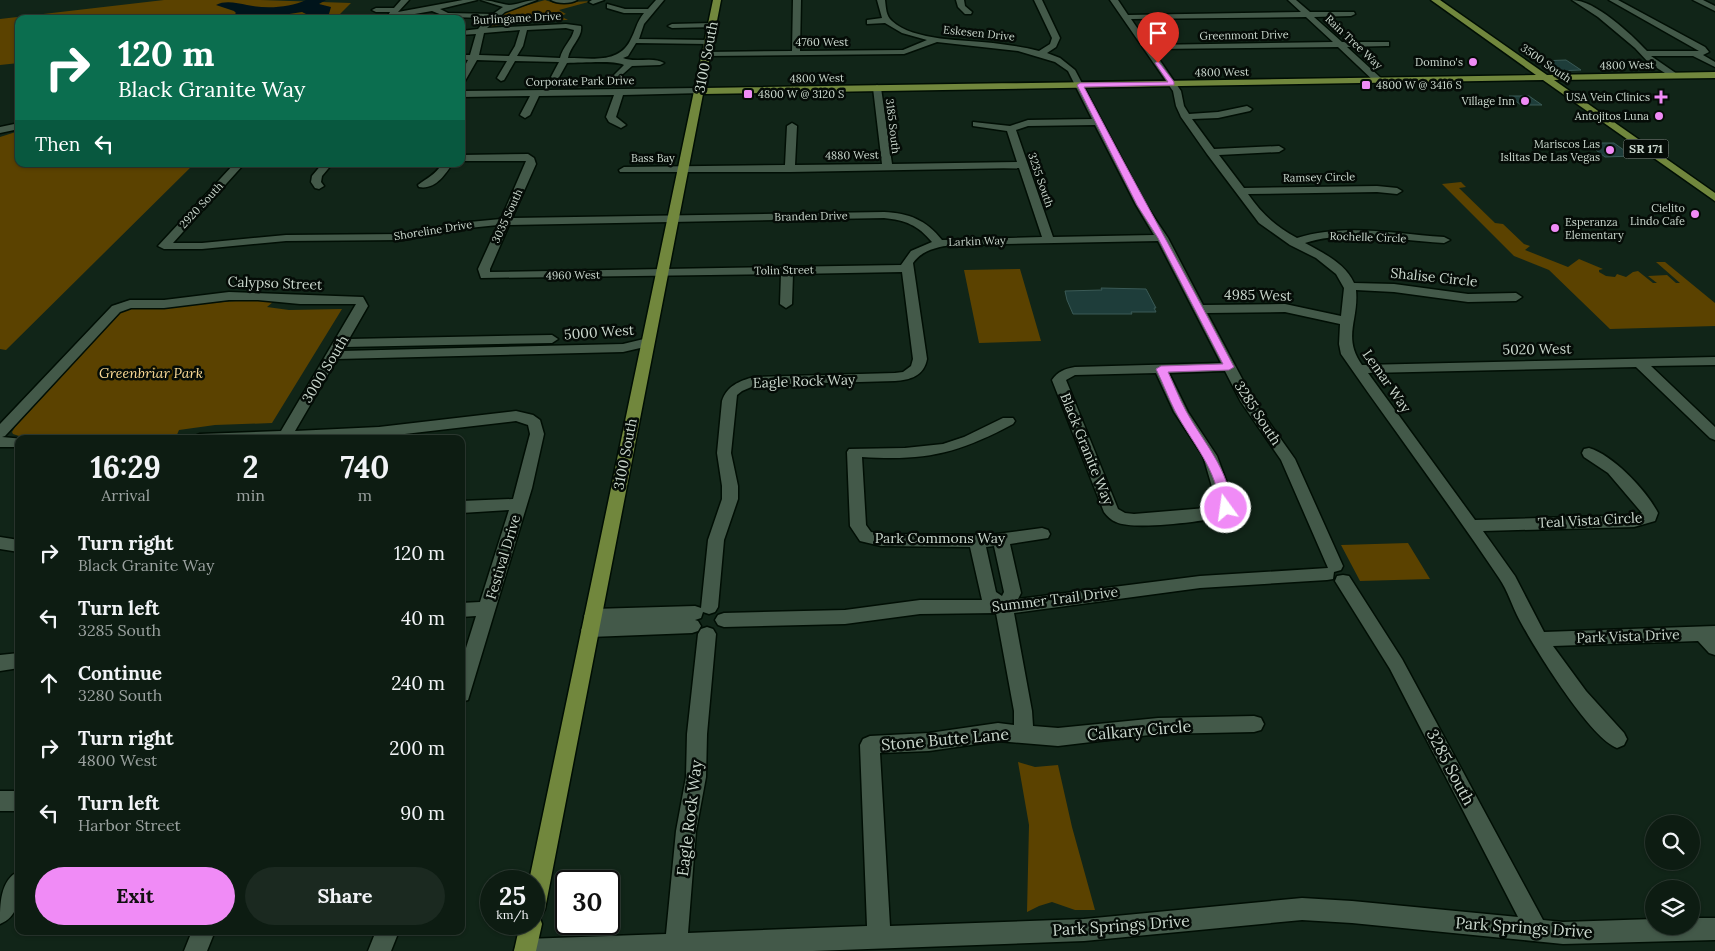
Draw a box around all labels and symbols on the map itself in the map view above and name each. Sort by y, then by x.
street label: Burlingame Drive [472,9,562,27]
pin [1137,12,1179,63]
street label: Rain Tree Way [1322,12,1386,72]
street label: 3100 South [690,20,722,94]
street label: Eskesen Drive [943,22,1015,44]
street label: Greenmont Drive [1199,27,1289,43]
street label: 4760 West [796,35,849,49]
street label: 3500 South [1518,40,1574,86]
place label: Domino's [1415,55,1463,69]
marker: Domino's [1467,56,1479,68]
street label: 4800 West [1600,58,1655,72]
street label: 4800 West [1195,65,1250,79]
street label: 4800 West [790,71,845,85]
street label: Corporate Park Drive [526,73,634,89]
place label: 4800 W @ 3416 S [1376,78,1462,92]
marker: 4800 W @ 3416 S [1360,79,1372,91]
place label: 4800 W @ 3120 S [758,87,844,101]
marker: 4800 W @ 3120 S [742,88,754,100]
place label: USA Vein Clinics [1566,90,1650,104]
marker: USA Vein Clinics [1654,90,1668,104]
place label: Village Inn [1460,94,1515,108]
marker: Village Inn [1519,95,1531,107]
street label: 3185 South [883,98,903,155]
place label: Antojitos Luna [1574,109,1649,123]
marker: Antojitos Luna [1653,110,1665,122]
place label: Mariscos Las Islitas De Las Vegas [1500,137,1600,164]
road number: SR 171 [1624,140,1668,158]
marker: Mariscos Las Islitas De Las Vegas [1604,144,1616,156]
street label: 4880 West [825,148,880,162]
street label: Bass Bay [631,151,675,165]
street label: 3235 South [1025,151,1057,210]
street label: Ramsey Circle [1283,169,1355,185]
street label: 2920 South [176,179,226,231]
street label: 3035 South [488,186,526,245]
place label: Cielito Lindo Cafe [1630,201,1685,228]
street label: Branden Drive [774,208,848,224]
marker: Cielito Lindo Cafe [1689,208,1701,220]
place label: Esperanza Elementary [1565,215,1624,242]
street label: Shoreline Drive [393,217,473,243]
marker: Esperanza Elementary [1549,222,1561,234]
street label: Rochelle Circle [1329,229,1407,245]
street label: Larkin Way [948,233,1006,249]
street label: Tolin Street [754,262,815,278]
street label: Shalise Circle [1390,263,1479,291]
street label: 4960 West [546,268,601,282]
street label: Calypso Street [227,272,323,294]
street label: 4985 West [1224,285,1293,305]
street label: 5000 West [563,321,635,343]
street label: 3000 South [298,332,352,406]
street label: 5020 West [1502,339,1572,359]
street label: Lemar Way [1359,346,1416,417]
park label: Greenbriar Park [99,364,203,382]
street label: Eagle Rock Way [752,370,856,392]
street label: 3285 South [1231,378,1285,448]
street label: Black Granite Way [1056,390,1118,508]
street label: 3100 South [609,417,641,491]
position arrow [1199,481,1251,533]
street label: Teal Vista Circle [1537,508,1643,532]
street label: Festival Drive [482,512,525,601]
street label: Park Commons Way [875,529,1006,547]
street label: Summer Trail Drive [991,582,1120,616]
street label: Park Vista Drive [1576,625,1680,647]
street label: Calkary Circle [1086,715,1192,745]
street label: Stone Butte Lane [880,723,1010,755]
street label: 3285 South [1423,726,1480,809]
street label: Eagle Rock Way [672,758,706,877]
speed limit sign: 30 [555,870,620,935]
street label: Park Springs Drive [1052,910,1191,940]
street label: Park Springs Drive [1455,912,1594,942]

